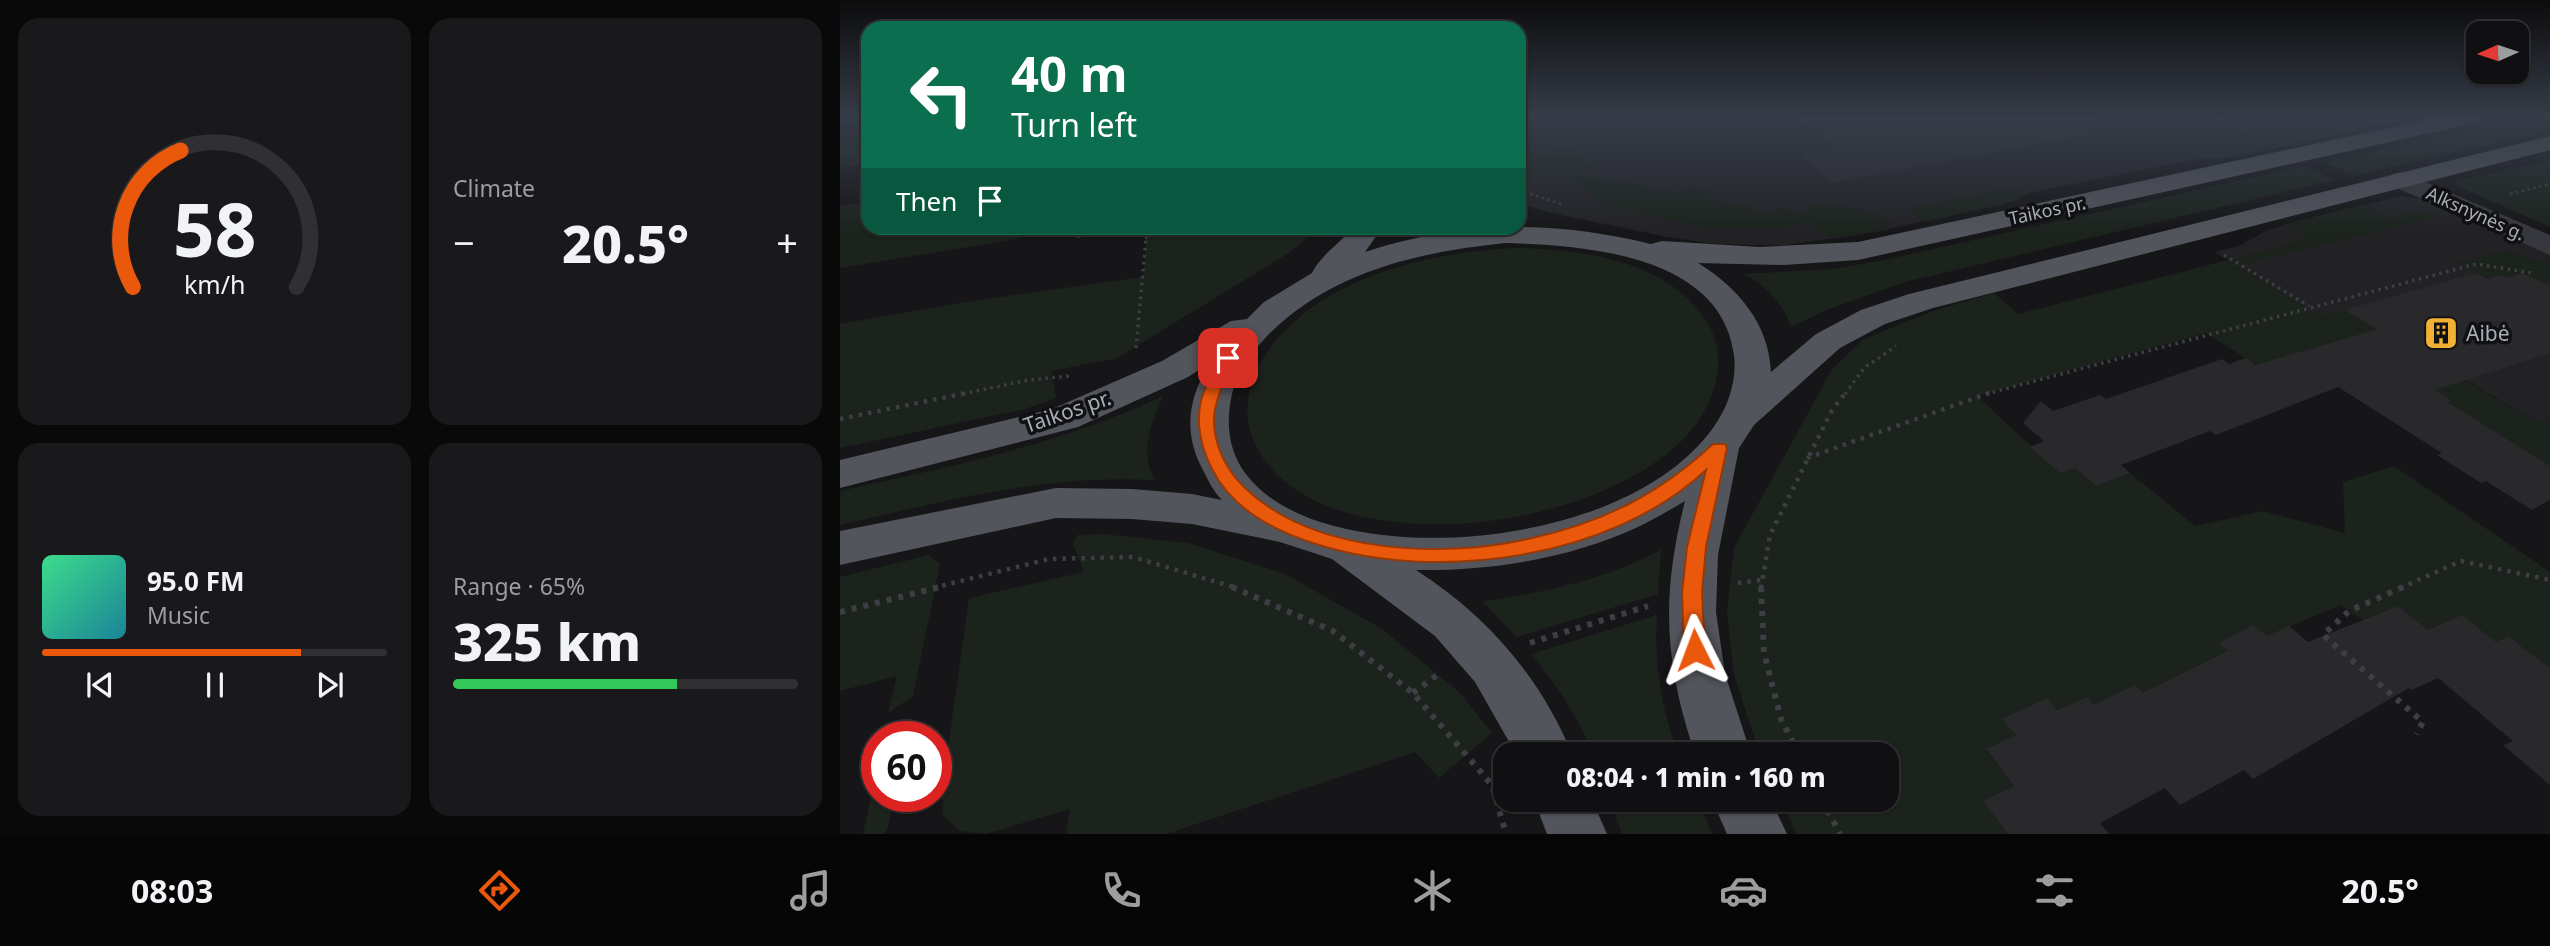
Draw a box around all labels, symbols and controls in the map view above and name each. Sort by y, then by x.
north arrow [2466,21,2529,84]
map controls [2466,21,2529,84]
text: 40 m [1011,40,1128,106]
icon: left [896,49,987,140]
text: Turn left [1011,103,1137,146]
text: Climate [453,172,535,204]
text: 58 [173,180,256,279]
street label: Alksnynės g. [2423,181,2529,245]
icon: arrive [971,182,1009,220]
text: Then [896,183,957,219]
street label: Taikos pr. [2007,190,2087,230]
text: 20.5° [562,207,689,278]
text: − [453,216,475,268]
text: + [776,216,798,268]
text: km/h [184,267,245,301]
building icon: Aibė [2422,314,2460,352]
place label: Aibė [2466,319,2510,347]
pin [1198,328,1258,388]
icon: arrive [1209,339,1247,377]
street label: Taikos pr. [1020,383,1114,439]
text: 95.0 FM [147,563,244,599]
text: Range · 65% [453,570,585,602]
text: Music [147,599,210,631]
text: 325 km [453,605,641,676]
position arrow [1658,613,1732,687]
icon: previous [81,666,119,704]
icon: pause [196,666,234,704]
icon: next [311,666,349,704]
speed limit sign: 60 [861,721,952,812]
text: 08:04 · 1 min · 160 m [1566,759,1826,795]
icon: directions [475,866,524,915]
icon: music [786,866,835,915]
icon: phone [1097,866,1146,915]
icon: climate [1408,866,1457,915]
icon: car [1719,866,1768,915]
icon: filters [2030,866,2079,915]
text: 08:03 [131,869,213,912]
text: 20.5° [2341,869,2419,912]

